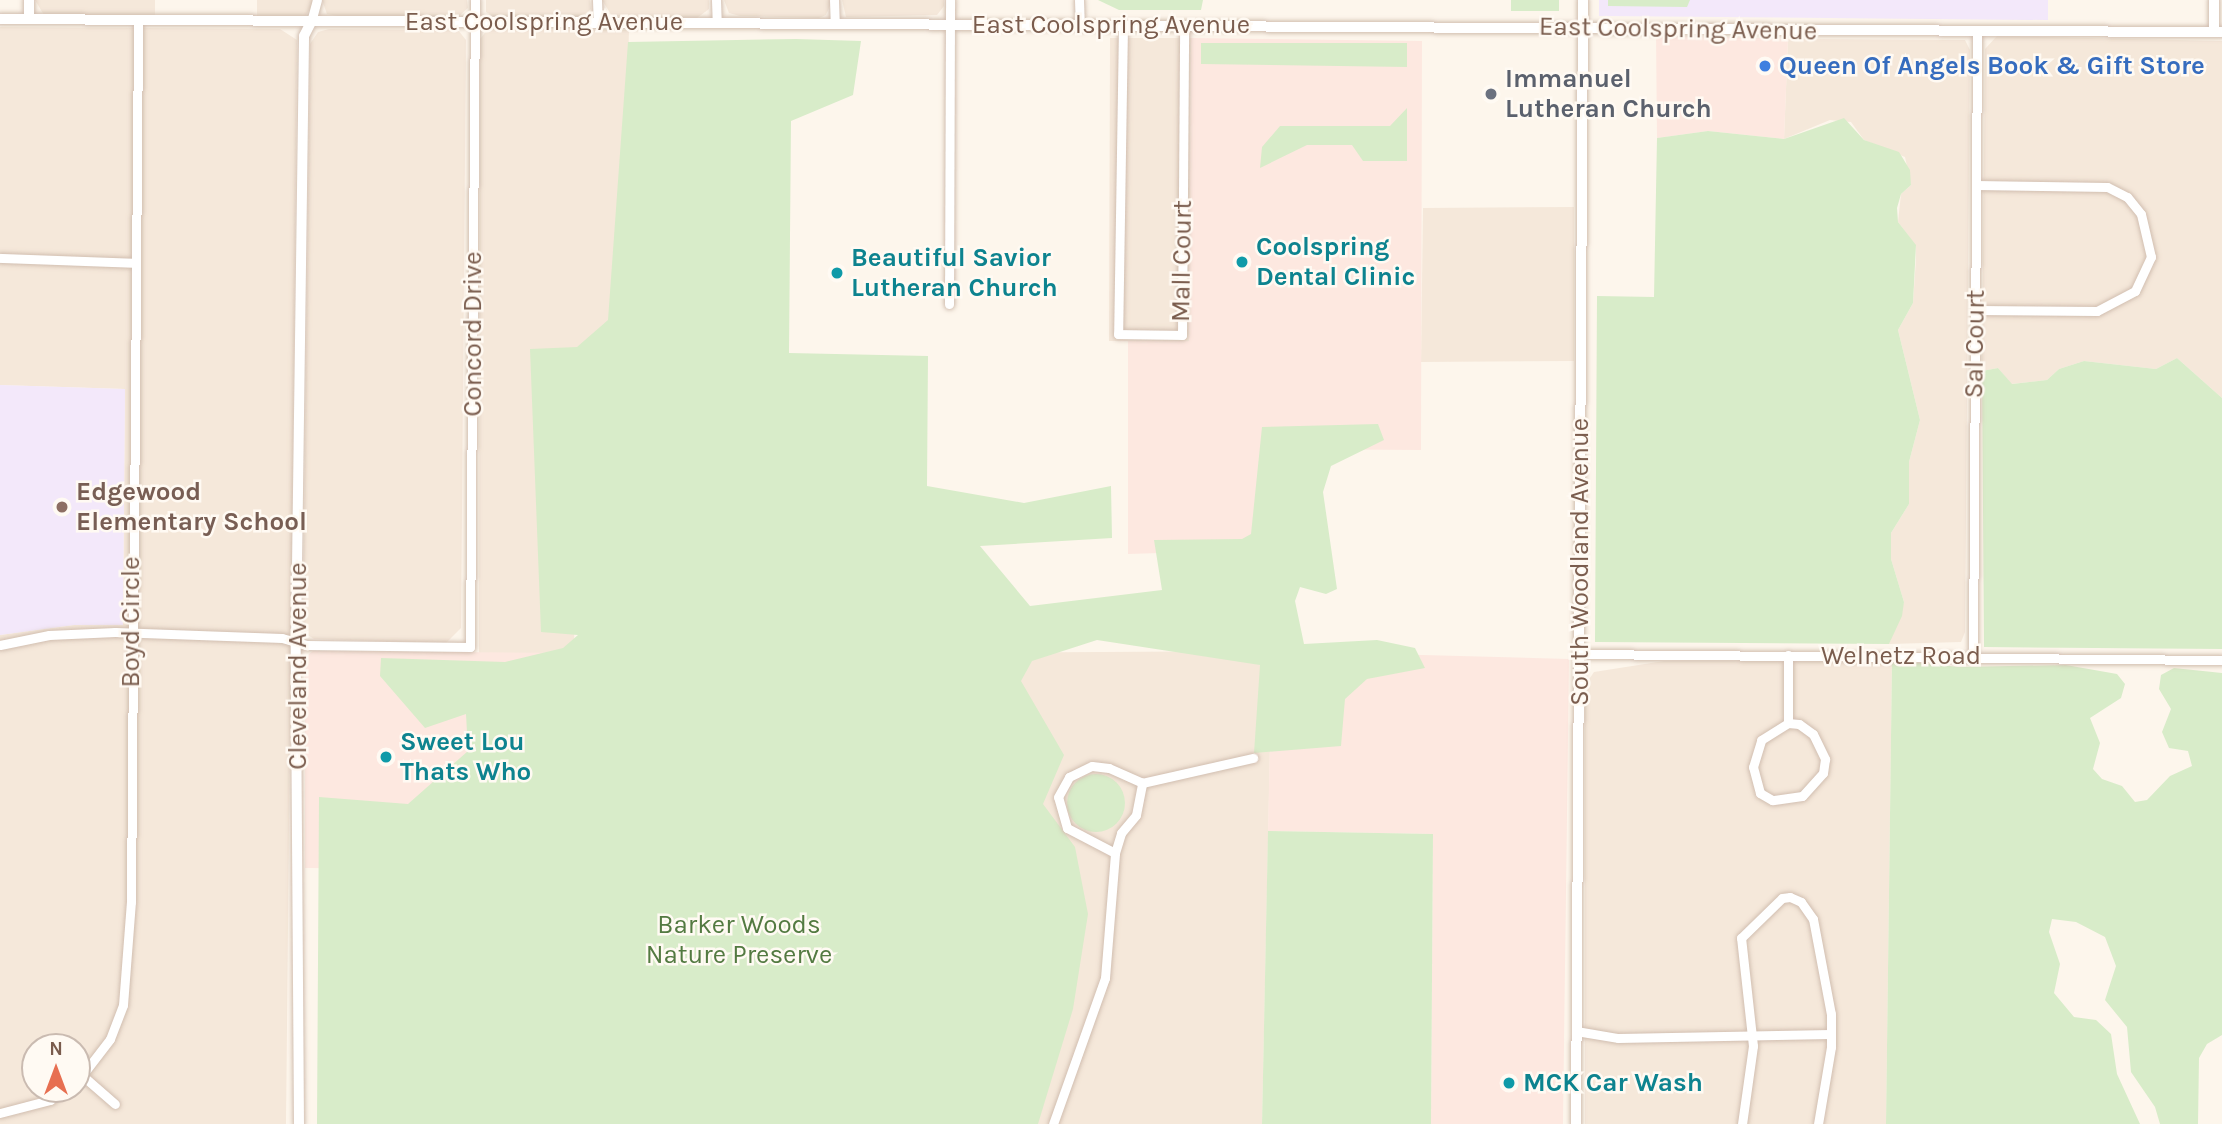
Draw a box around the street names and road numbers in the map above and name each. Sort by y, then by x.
street label: East Coolspring Avenue [405,6,683,38]
street label: East Coolspring Avenue [972,9,1250,41]
street label: East Coolspring Avenue [1539,11,1817,47]
street label: Mall Court [1165,200,1199,322]
street label: Concord Drive [457,251,489,417]
street label: Sal Court [1958,289,1992,399]
street label: South Woodland Avenue [1564,418,1596,706]
street label: Boyd Circle [115,556,147,688]
street label: Cleveland Avenue [282,562,314,770]
street label: Welnetz Road [1821,640,1981,672]

